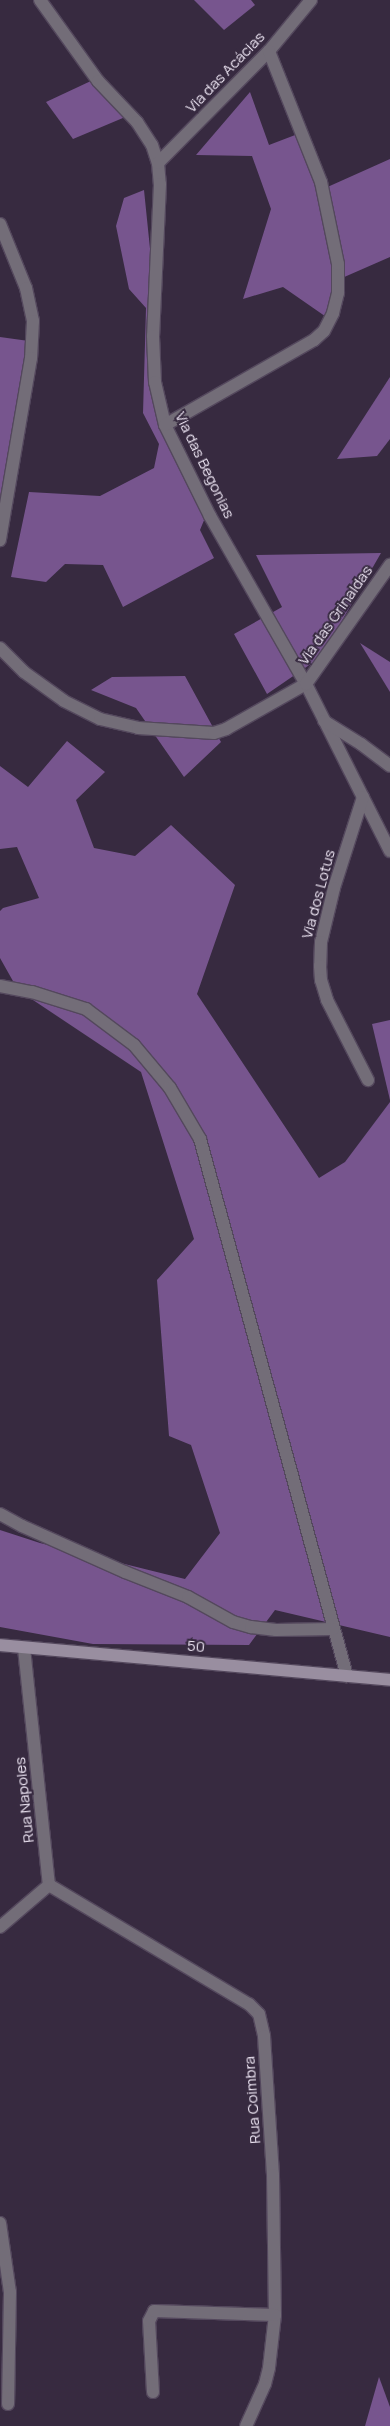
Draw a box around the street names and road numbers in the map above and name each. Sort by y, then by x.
street label: Via das Acácias [182,28,268,116]
street label: Via das Begonias [171,409,239,521]
street label: Via das Grinaldas [294,562,376,668]
street label: Via dos Lotus [297,847,339,941]
street label: 50 [186,1636,206,1656]
street label: Rua Napoles [11,1756,37,1844]
street label: Rua Coimbra [240,2056,264,2144]

